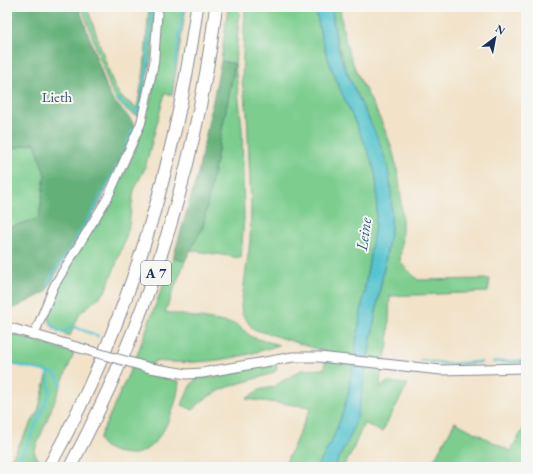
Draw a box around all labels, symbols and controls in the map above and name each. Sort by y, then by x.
north arrow [475,18,515,58]
text: N [493,21,508,38]
park label: Lieth [42,87,73,106]
water label: Leine [351,216,376,253]
road number: A 7 [141,261,171,285]

